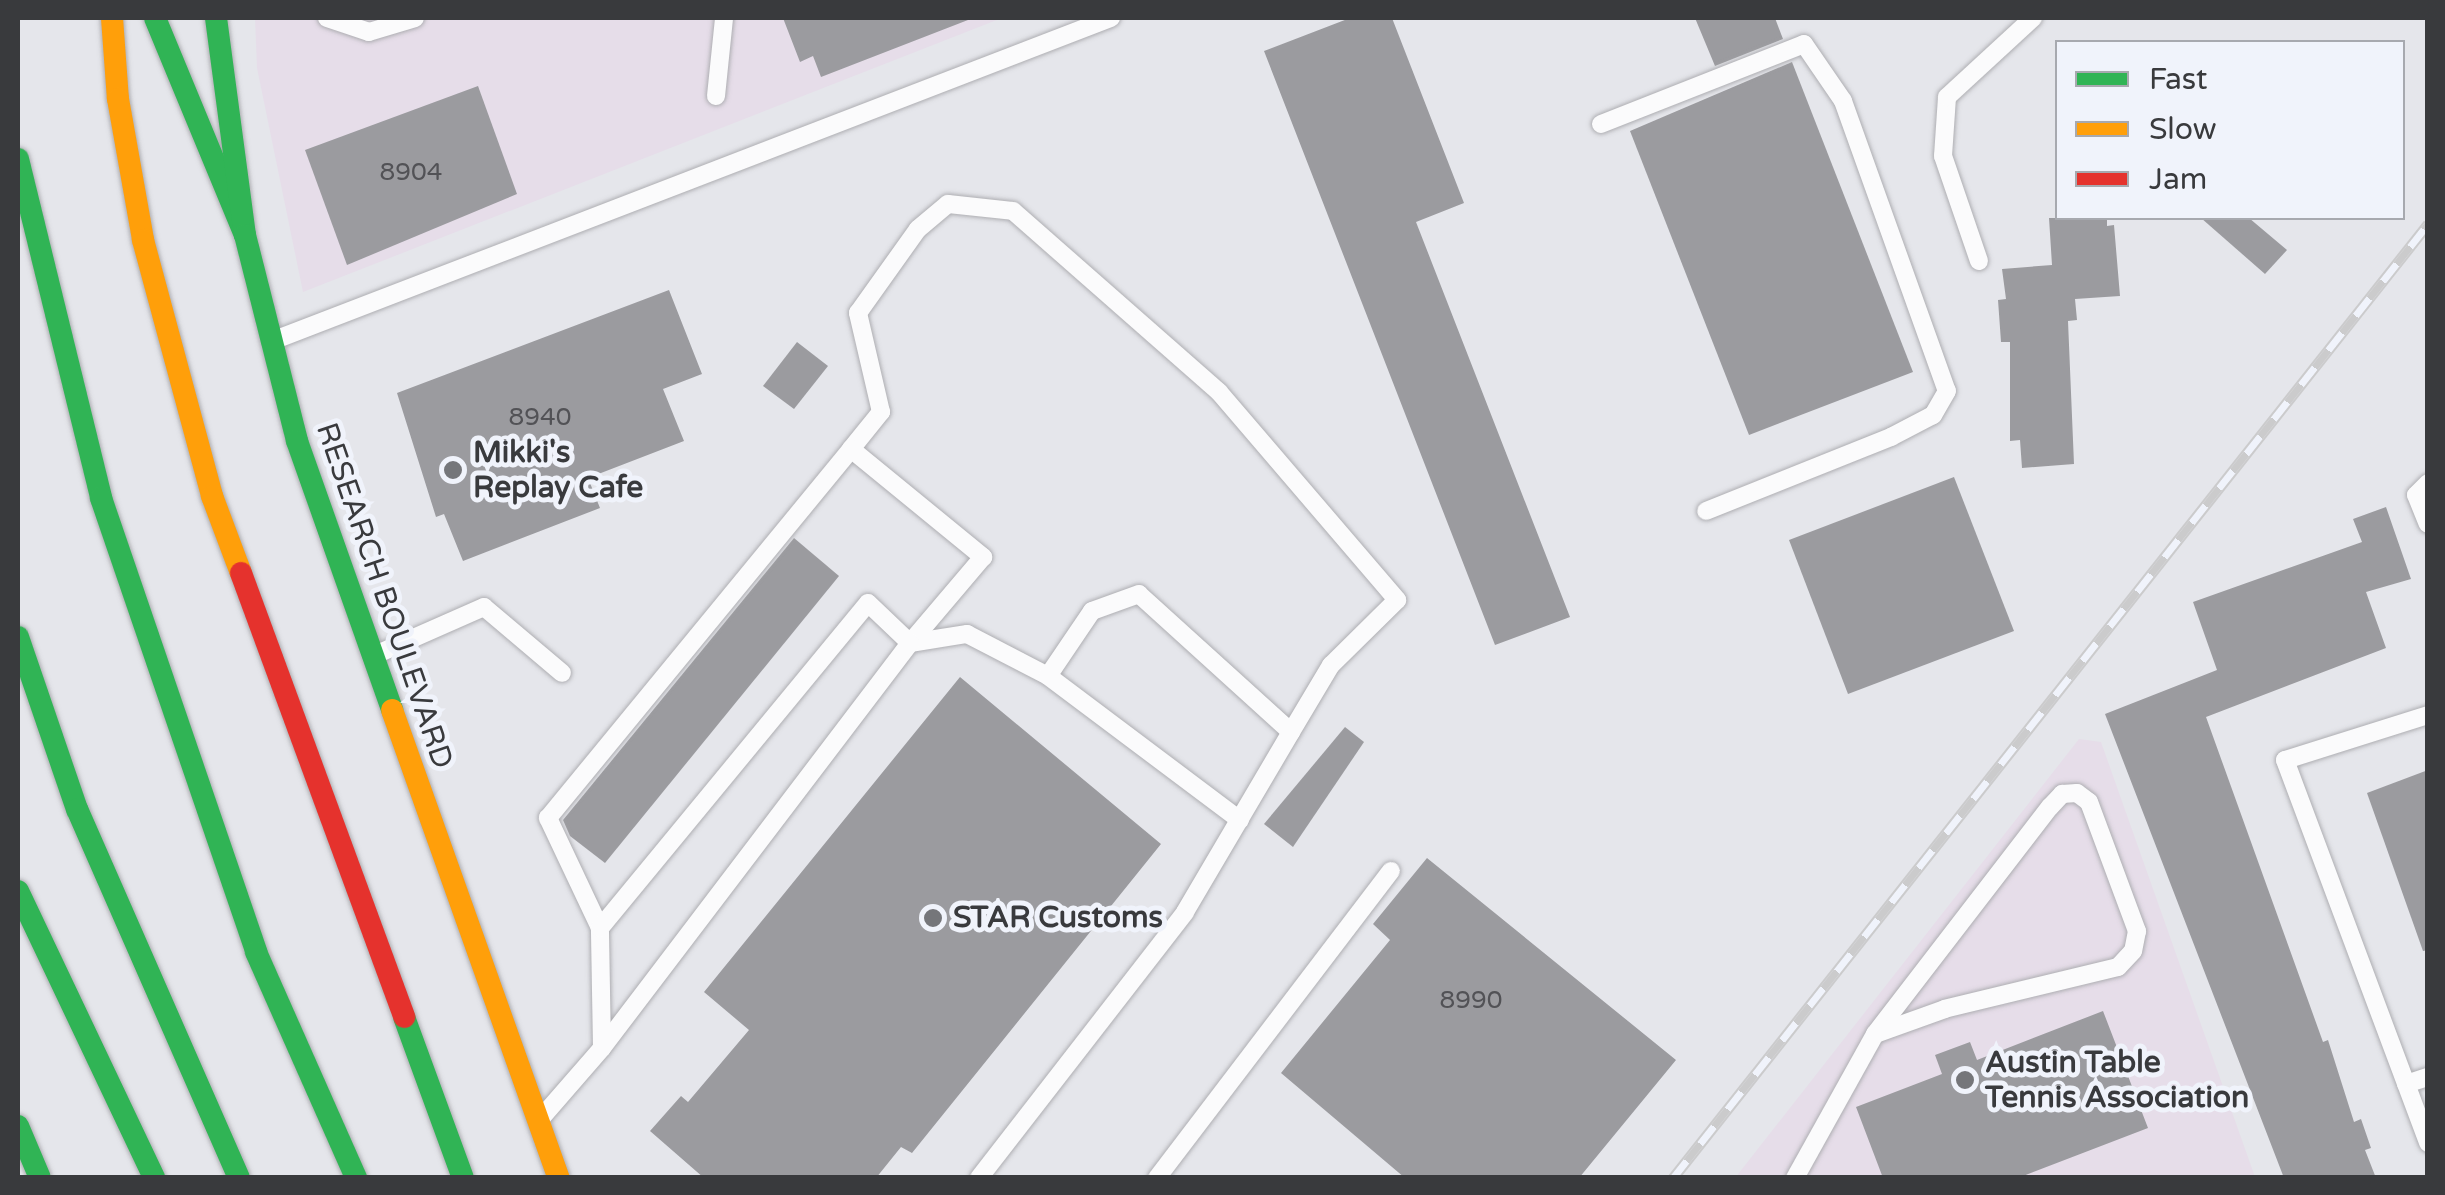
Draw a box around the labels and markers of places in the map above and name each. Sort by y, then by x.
place label: Mikki's Replay Cafe [473,435,643,506]
marker: Mikki's Replay Cafe [442,459,464,481]
place label: STAR Customs [953,900,1163,936]
marker: STAR Customs [922,907,944,929]
place label: Austin Table Tennis Association [1985,1045,2249,1116]
marker: Austin Table Tennis Association [1954,1069,1976,1091]

